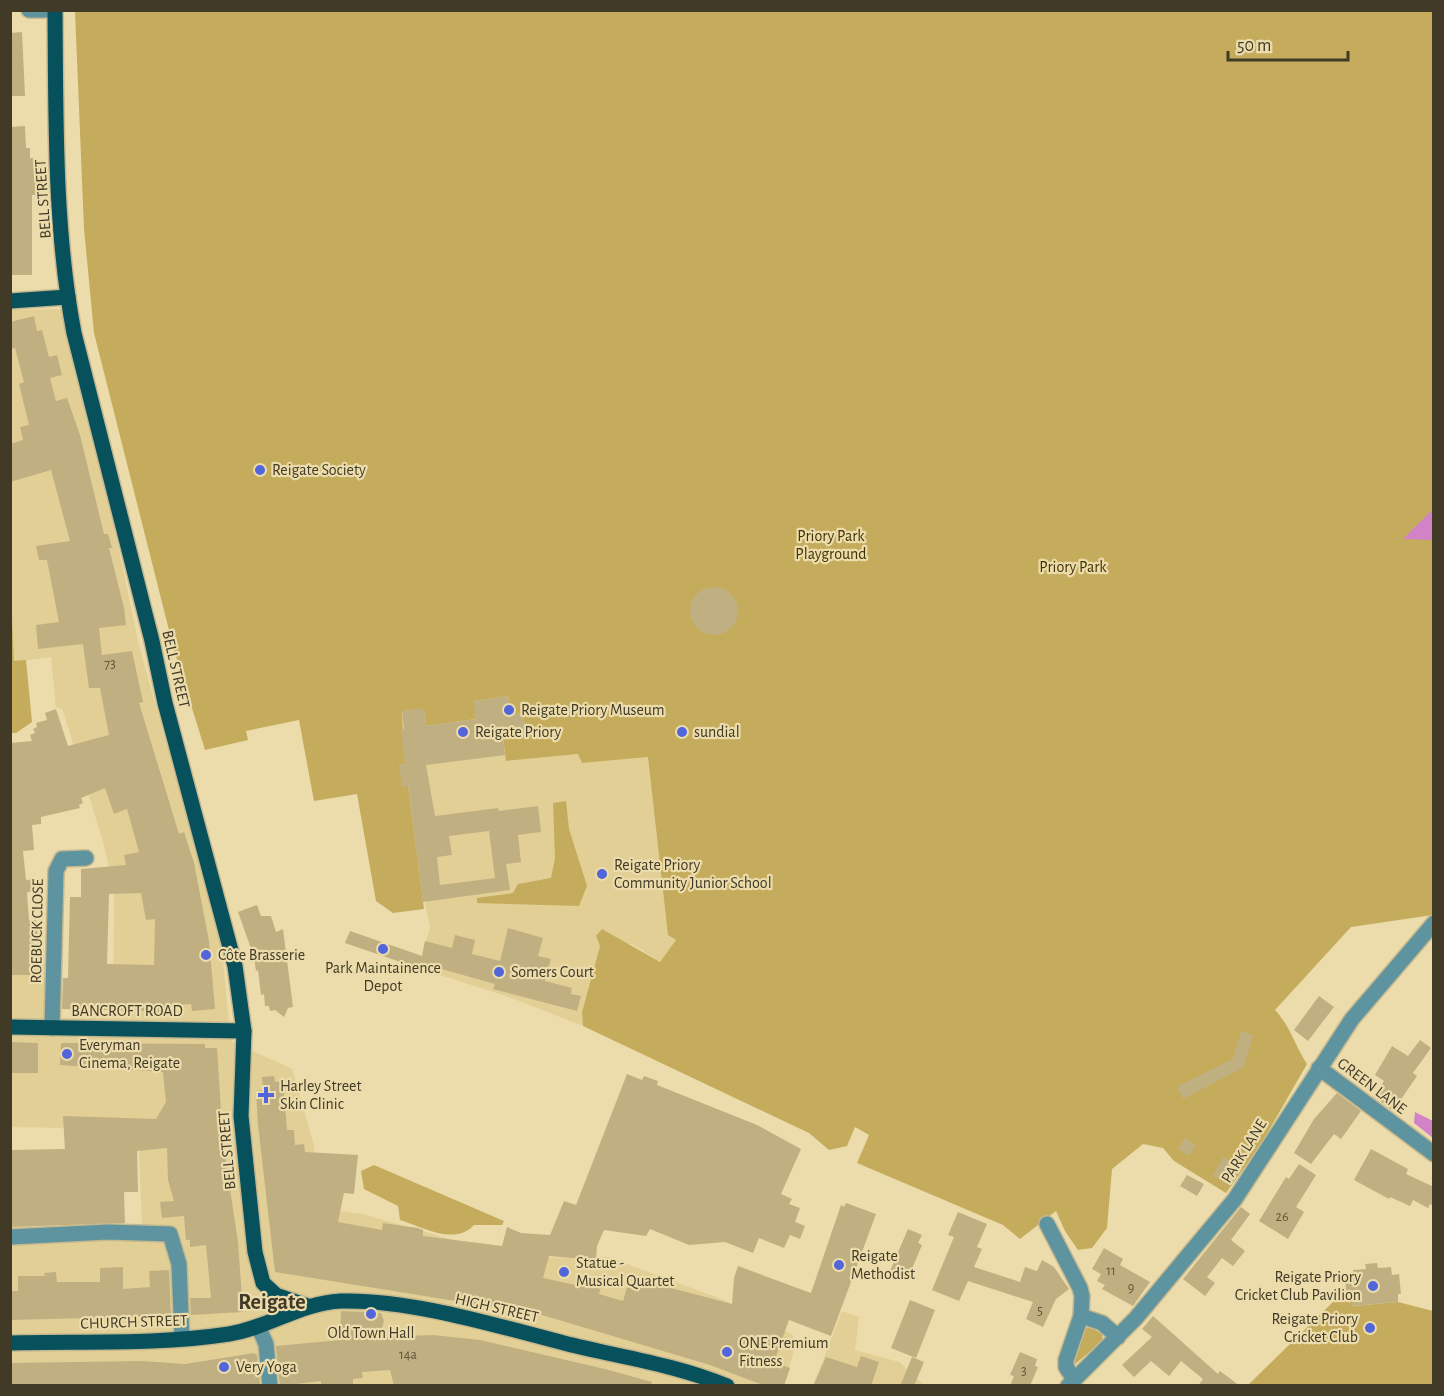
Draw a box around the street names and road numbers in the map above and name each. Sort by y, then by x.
street label: BELL STREET [32,159,54,239]
street label: BELL STREET [159,628,193,710]
street label: ROEBUCK CLOSE [28,878,46,984]
street label: BANCROFT ROAD [71,1003,183,1019]
street label: GREEN LANE [1334,1055,1410,1117]
street label: BELL STREET [216,1110,238,1190]
street label: PARK LANE [1218,1116,1270,1186]
street label: HIGH STREET [454,1291,541,1325]
street label: CHURCH STREET [80,1312,188,1332]

